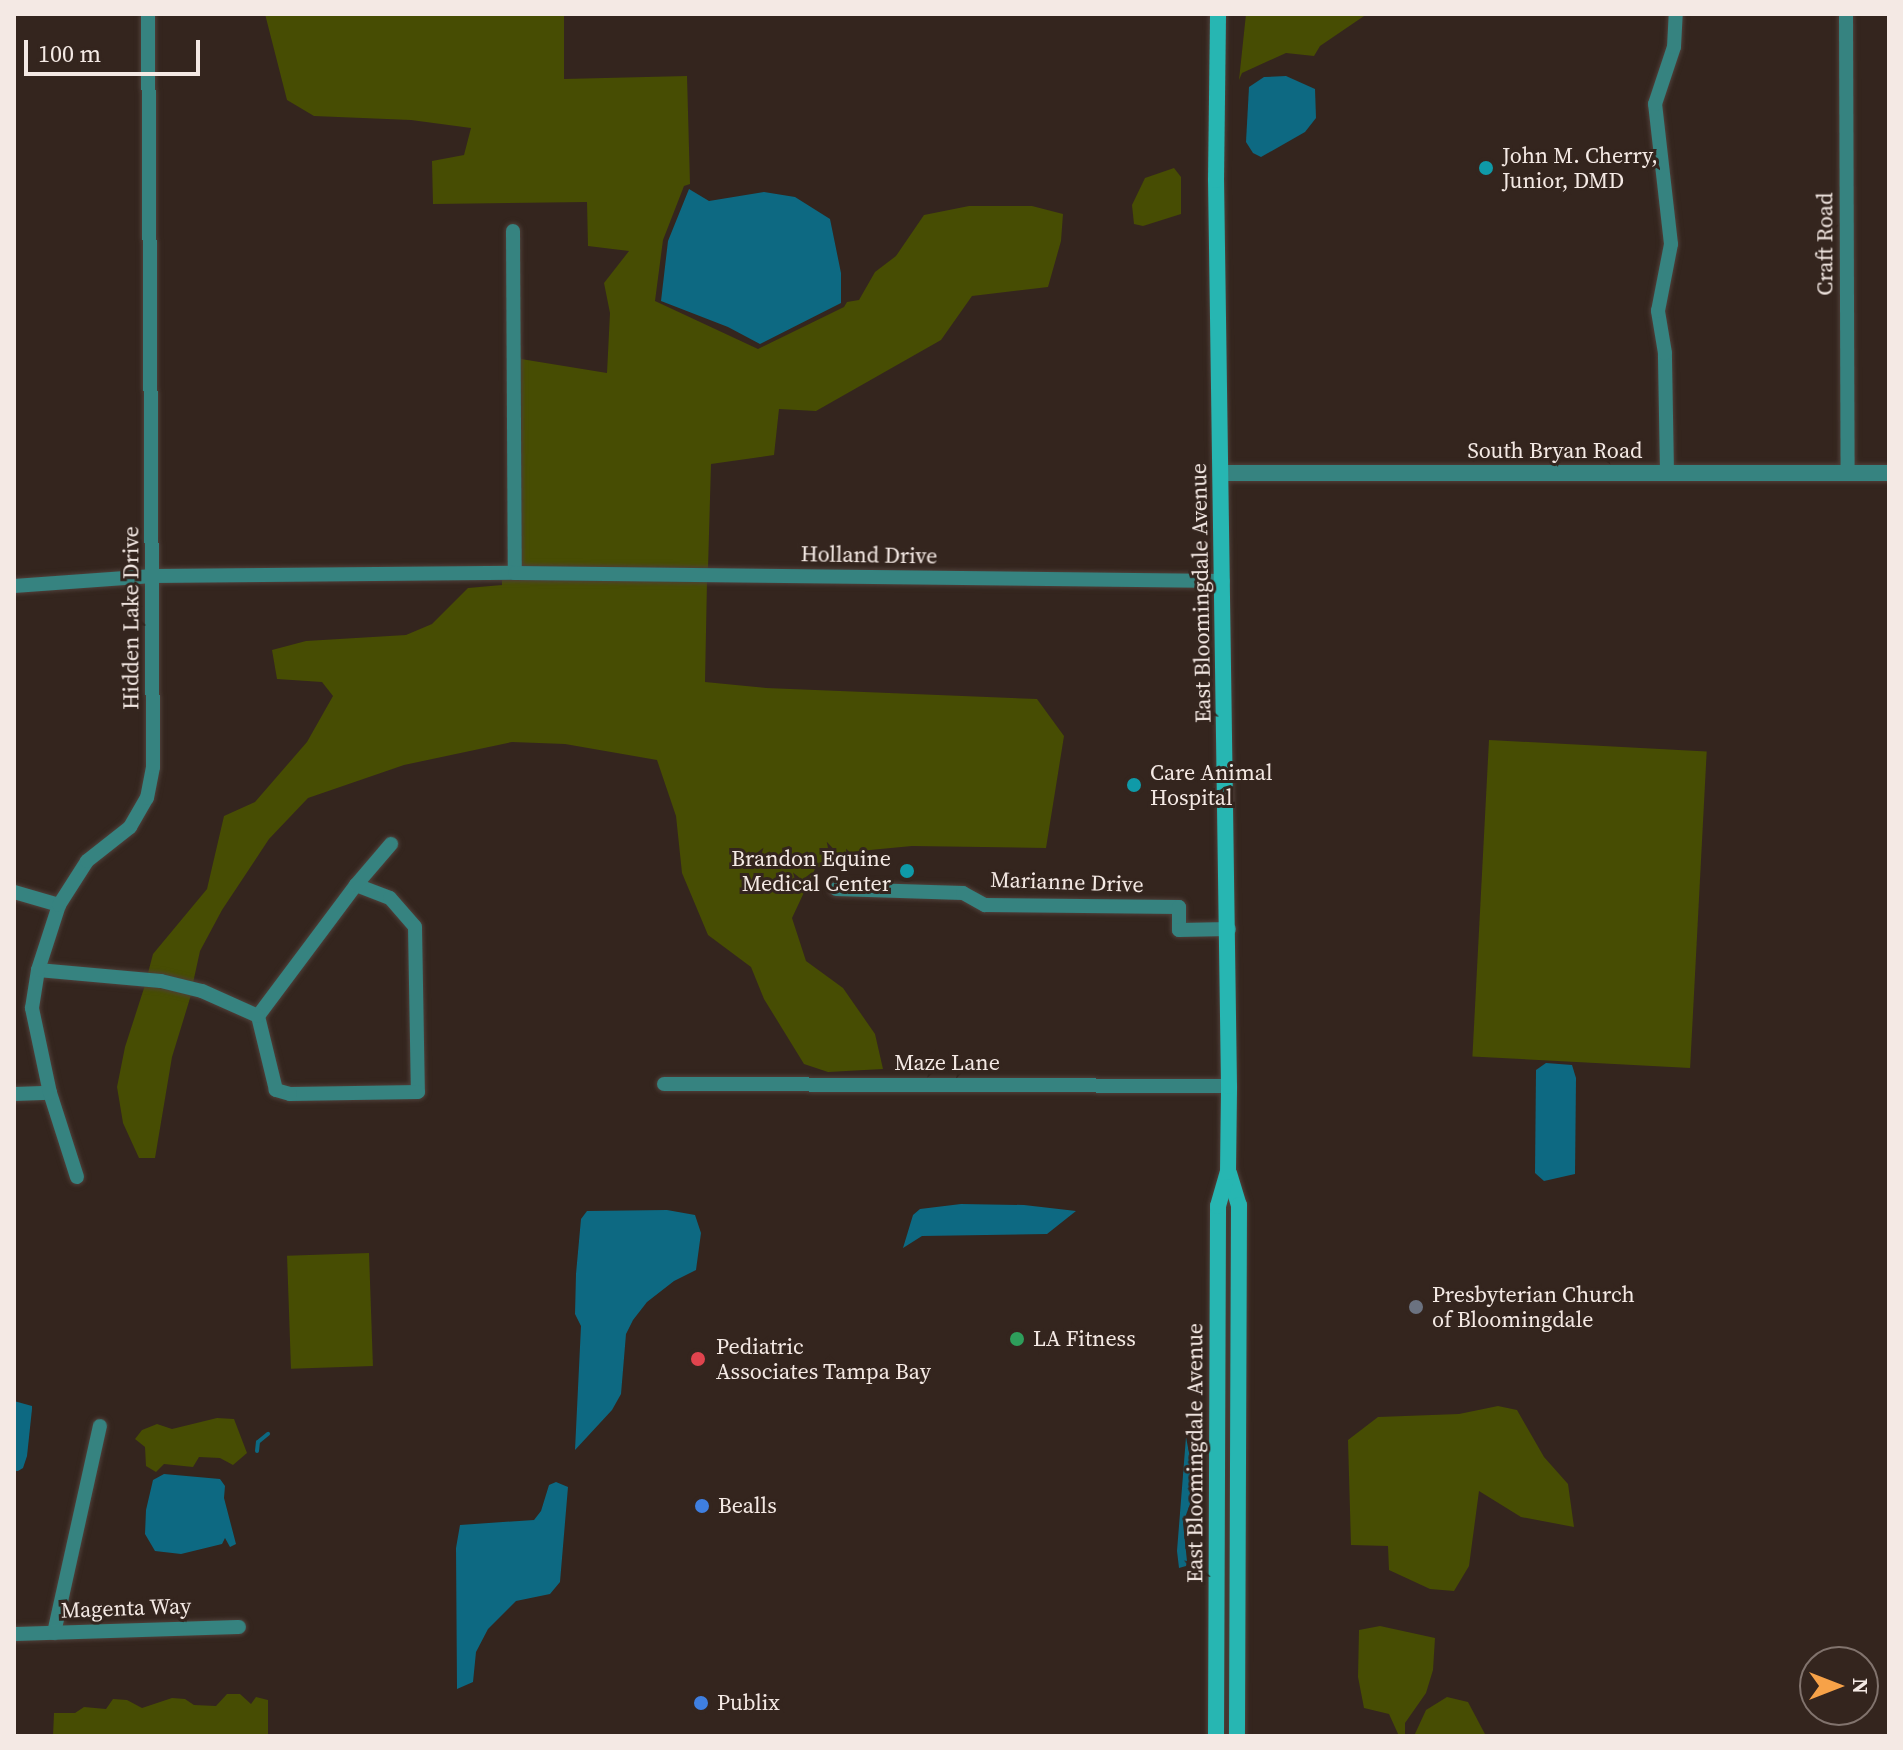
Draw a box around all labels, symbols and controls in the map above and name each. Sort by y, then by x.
scale bar [28,24,204,74]
text: 100 m [38,37,101,70]
place label: John M. Cherry, Junior, DMD [1502,142,1658,194]
marker: John M. Cherry, Junior, DMD [1477,159,1495,177]
street label: Craft Road [1812,192,1838,296]
street label: South Bryan Road [1467,438,1643,464]
street label: East Bloomingdale Avenue [1186,463,1216,723]
street label: Hidden Lake Drive [118,526,144,710]
street label: Holland Drive [800,541,938,569]
place label: Care Animal Hospital [1150,759,1272,810]
marker: Care Animal Hospital [1125,776,1143,794]
place label: Brandon Equine Medical Center [731,845,891,896]
marker: Brandon Equine Medical Center [898,862,916,880]
street label: Marianne Drive [990,866,1144,898]
street label: Maze Lane [894,1050,1000,1076]
place label: Presbyterian Church of Bloomingdale [1432,1281,1635,1332]
marker: Presbyterian Church of Bloomingdale [1407,1298,1425,1316]
street label: East Bloomingdale Avenue [1182,1323,1208,1583]
place label: LA Fitness [1033,1326,1136,1352]
marker: LA Fitness [1008,1330,1026,1348]
place label: Pediatric Associates Tampa Bay [716,1333,932,1384]
marker: Pediatric Associates Tampa Bay [687,1348,709,1370]
place label: Bealls [718,1493,777,1519]
marker: Bealls [693,1497,711,1515]
street label: Magenta Way [60,1593,192,1623]
north arrow [1799,1646,1879,1726]
text: N [1846,1678,1876,1694]
place label: Publix [717,1690,780,1716]
marker: Publix [692,1694,710,1712]

